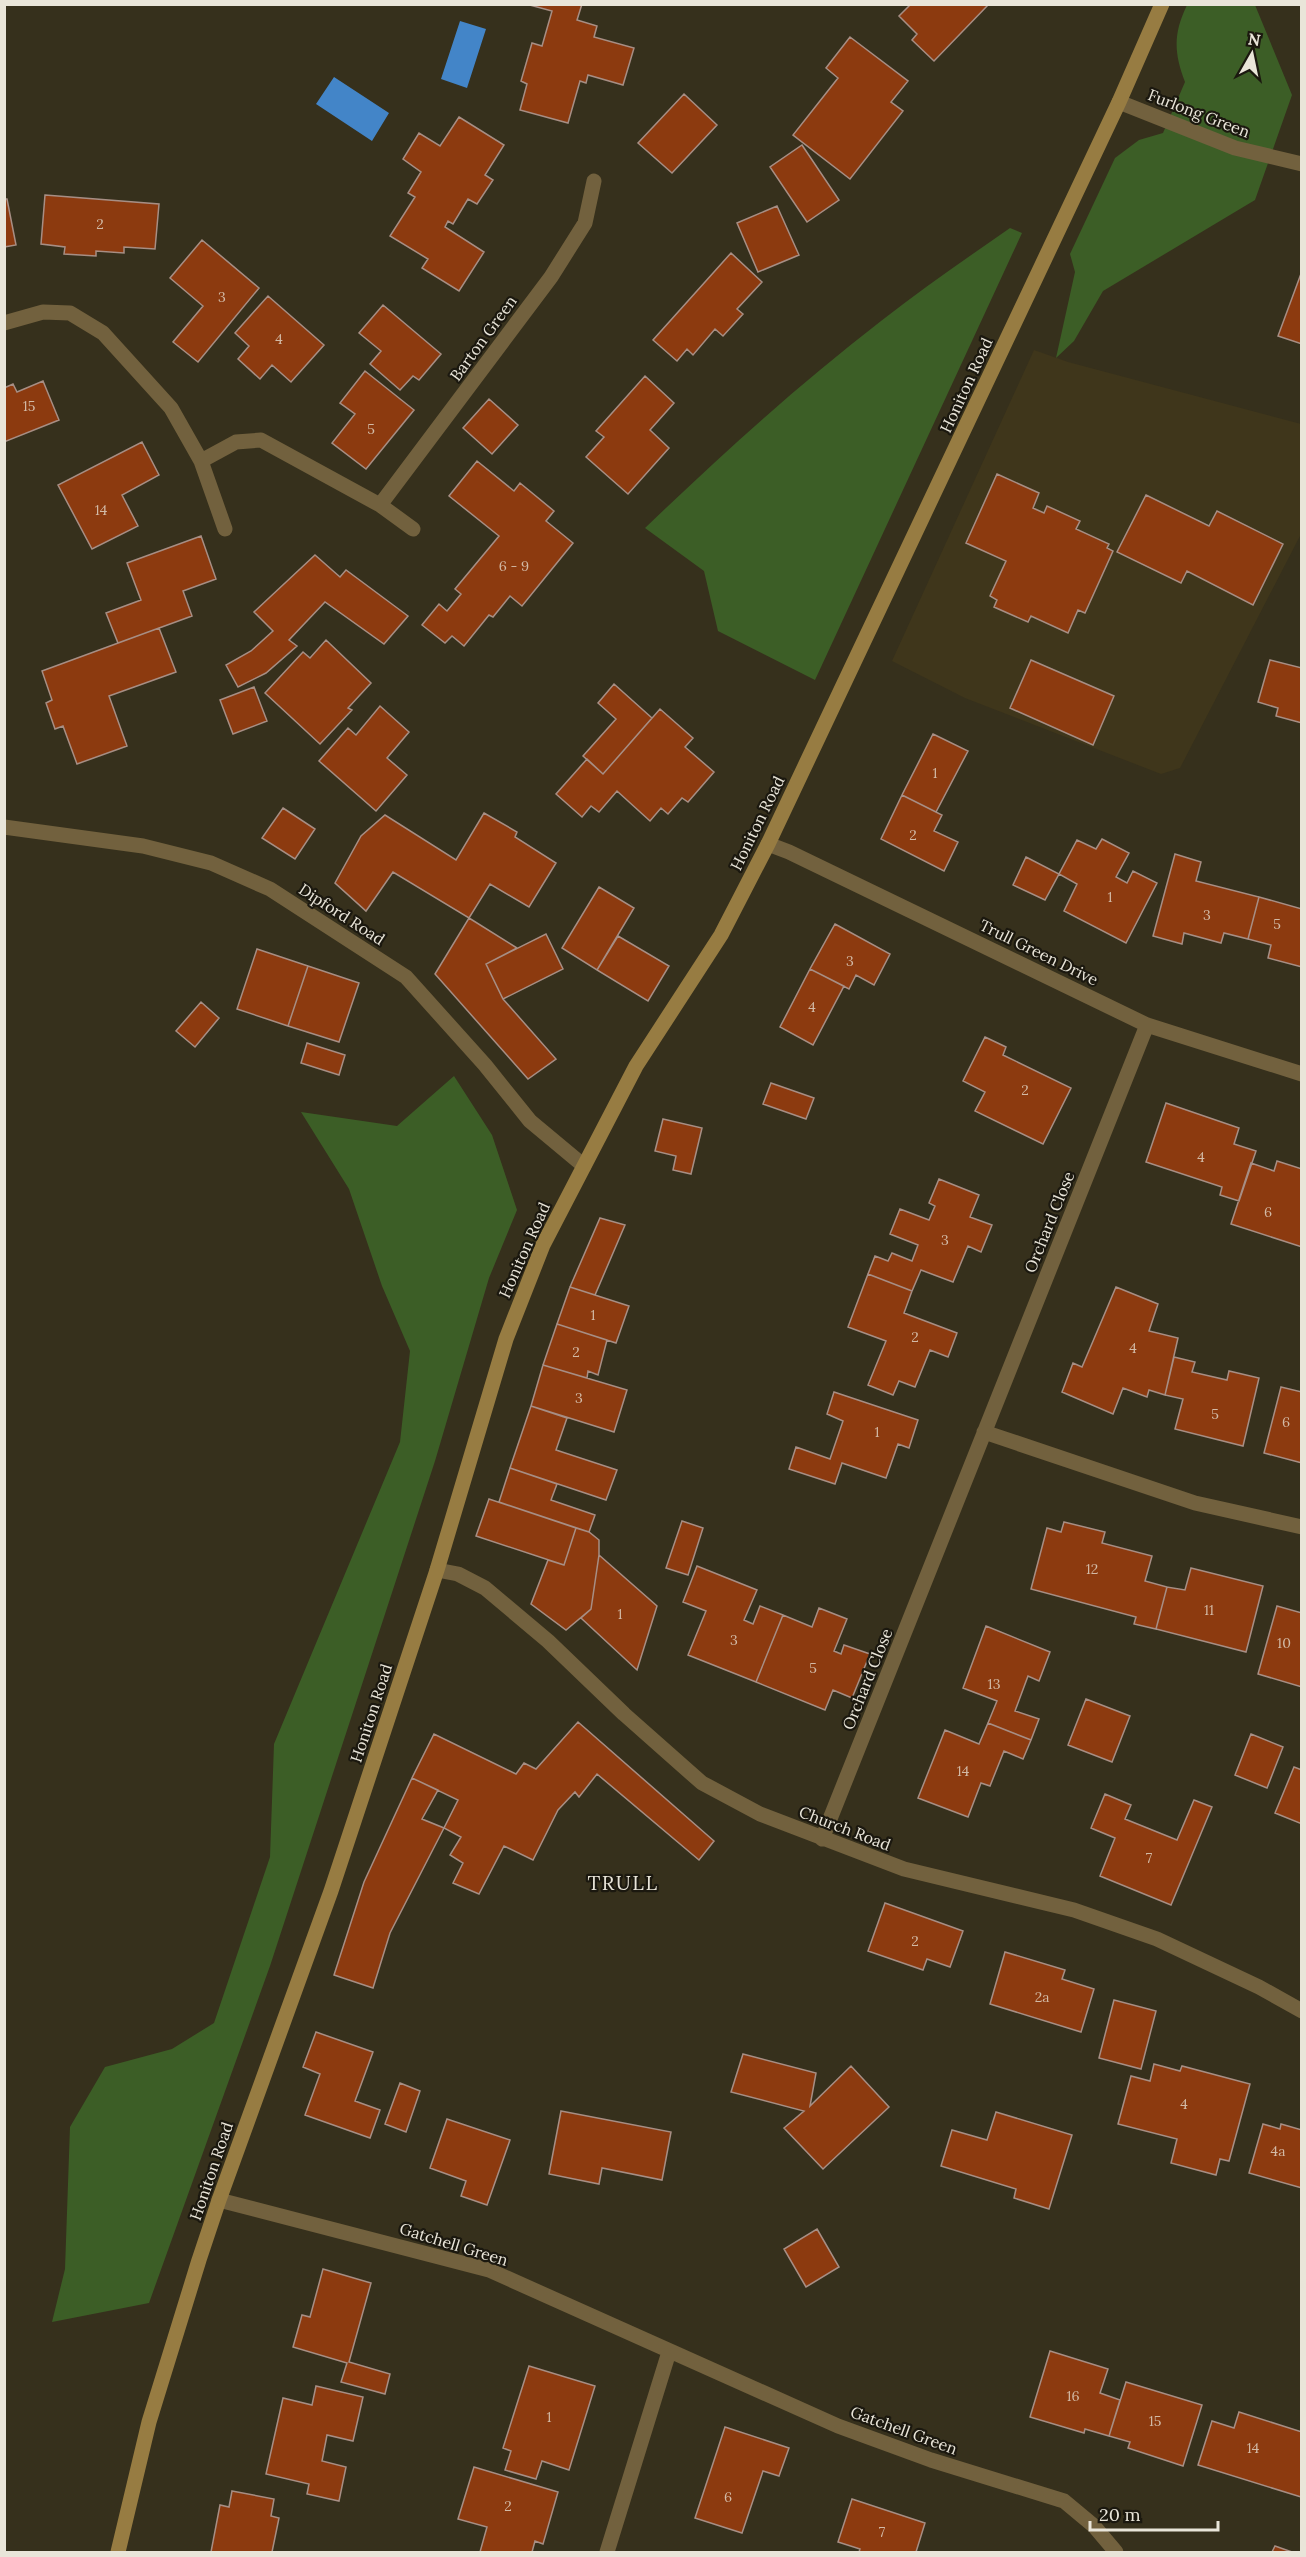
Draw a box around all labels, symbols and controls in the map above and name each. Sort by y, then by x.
north arrow [1222,24,1282,84]
text: N [1247,28,1262,50]
street label: Furlong Green [1145,84,1253,142]
house number: 2 [96,215,104,233]
house number: 3 [218,288,226,306]
street label: Barton Green [445,291,521,385]
house number: 4 [275,330,283,348]
street label: Honiton Road [935,334,997,436]
house number: 15 [23,397,35,415]
house number: 5 [367,420,375,438]
house number: 14 [95,501,108,519]
house number: 6 - 9 [499,557,529,575]
house number: 1 [932,764,938,782]
street label: Honiton Road [726,772,789,873]
house number: 2 [909,826,917,844]
street label: Dipford Road [295,879,389,949]
house number: 1 [1107,888,1113,906]
house number: 3 [1203,906,1211,924]
street label: Trull Green Drive [976,915,1102,990]
house number: 5 [1273,915,1281,933]
house number: 3 [846,952,854,970]
house number: 4 [808,998,816,1016]
house number: 2 [1021,1081,1029,1099]
house number: 4 [1197,1148,1205,1166]
street label: Orchard Close [1020,1168,1079,1276]
street label: Honiton Road [494,1199,554,1301]
house number: 6 [1264,1203,1272,1221]
house number: 3 [941,1231,949,1249]
house number: 1 [590,1306,596,1324]
house number: 2 [911,1328,919,1346]
house number: 4 [1129,1339,1137,1357]
house number: 2 [572,1343,580,1361]
house number: 3 [575,1389,583,1407]
house number: 5 [1211,1405,1219,1423]
house number: 6 [1282,1413,1290,1431]
house number: 1 [874,1423,880,1441]
house number: 12 [1086,1560,1098,1578]
house number: 11 [1204,1601,1214,1619]
house number: 1 [617,1605,623,1623]
street label: Orchard Close [838,1625,897,1733]
house number: 3 [730,1631,738,1649]
house number: 10 [1277,1634,1291,1652]
house number: 5 [809,1659,817,1677]
street label: Honiton Road [346,1661,396,1765]
house number: 13 [988,1675,1001,1693]
house number: 14 [957,1762,970,1780]
street label: Church Road [796,1801,894,1855]
house number: 7 [1146,1849,1153,1867]
district label: TRULL [588,1870,658,1895]
house number: 2 [911,1932,919,1950]
house number: 2a [1035,1988,1049,2006]
house number: 4 [1180,2095,1188,2113]
street label: Honiton Road [185,2119,237,2223]
house number: 4a [1271,2142,1285,2160]
street label: Gatchell Green [397,2218,511,2270]
house number: 16 [1066,2387,1080,2405]
street label: Gatchell Green [848,2401,960,2459]
house number: 1 [546,2408,552,2426]
house number: 15 [1149,2412,1161,2430]
house number: 14 [1247,2439,1260,2457]
house number: 6 [724,2488,732,2506]
scale bar [1090,2494,1218,2532]
house number: 2 [504,2497,512,2515]
text: 20 m [1099,2503,1141,2526]
house number: 7 [879,2523,886,2541]

